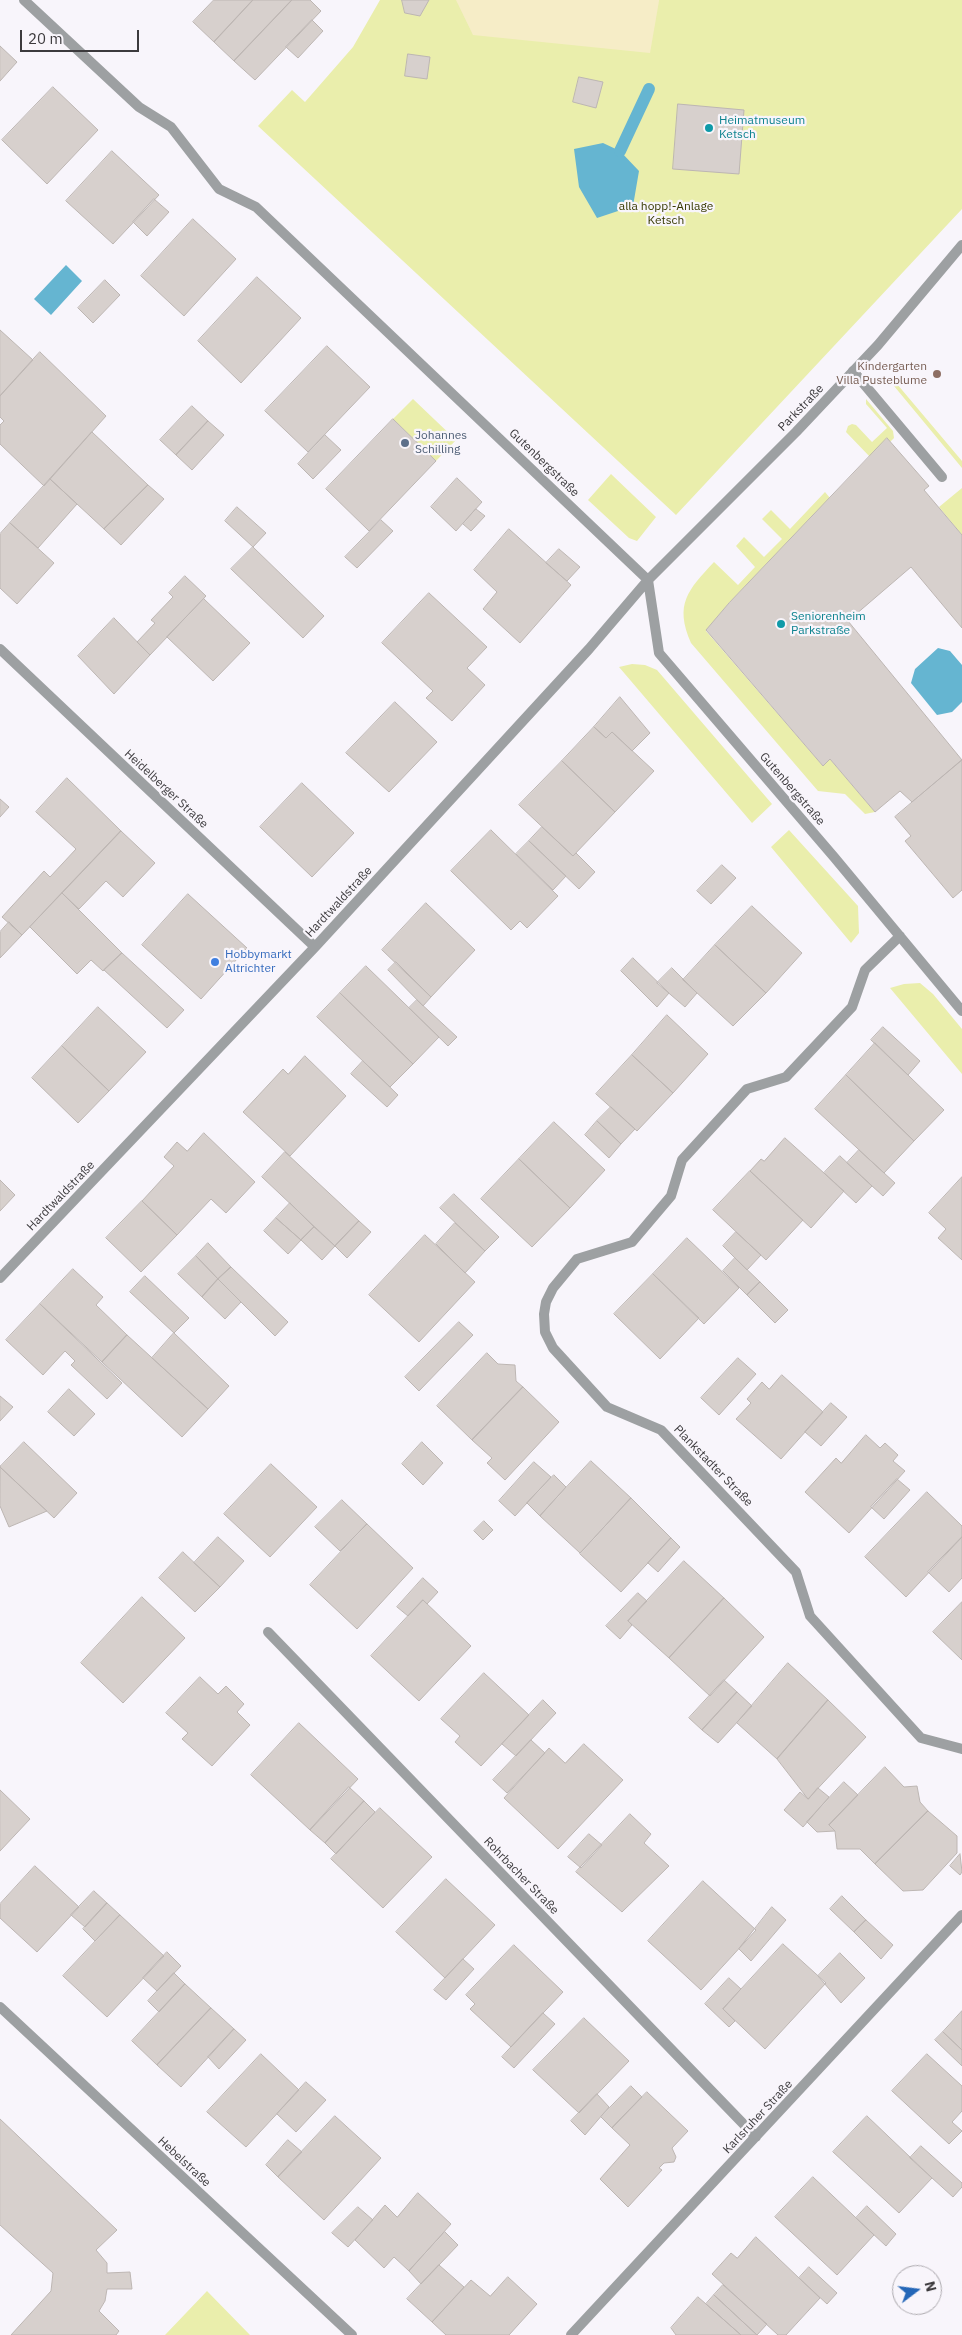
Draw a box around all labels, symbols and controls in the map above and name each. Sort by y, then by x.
scale bar [22,20,141,52]
text: 20 m [28,29,63,48]
place label: Heimatmuseum Ketsch [719,114,805,142]
marker: Heimatmuseum Ketsch [703,122,715,134]
park label: alla hopp!-Anlage Ketsch [619,200,713,228]
place label: Kindergarten Villa Pusteblume [836,360,927,388]
marker: Kindergarten Villa Pusteblume [931,368,943,380]
street label: Parkstraße [775,382,827,434]
street label: Gutenbergstraße [506,426,582,500]
place label: Johannes Schilling [415,429,467,457]
marker: Johannes Schilling [399,437,411,449]
place label: Seniorenheim Parkstraße [791,610,866,638]
marker: Seniorenheim Parkstraße [775,618,787,630]
street label: Heidelberger Straße [121,747,211,831]
street label: Gutenbergstraße [756,750,828,828]
street label: Hardtwaldstraße [303,864,375,940]
place label: Hobbymarkt Altrichter [225,948,292,976]
marker: Hobbymarkt Altrichter [209,956,221,968]
street label: Hardtwaldstraße [24,1158,98,1234]
street label: Plankstadter Straße [670,1422,756,1510]
street label: Rohrbacher Straße [480,1834,562,1918]
street label: Karlsruher Straße [720,2077,796,2157]
street label: Hebelstraße [155,2134,213,2190]
north arrow [892,2265,942,2315]
text: N [921,2279,941,2294]

